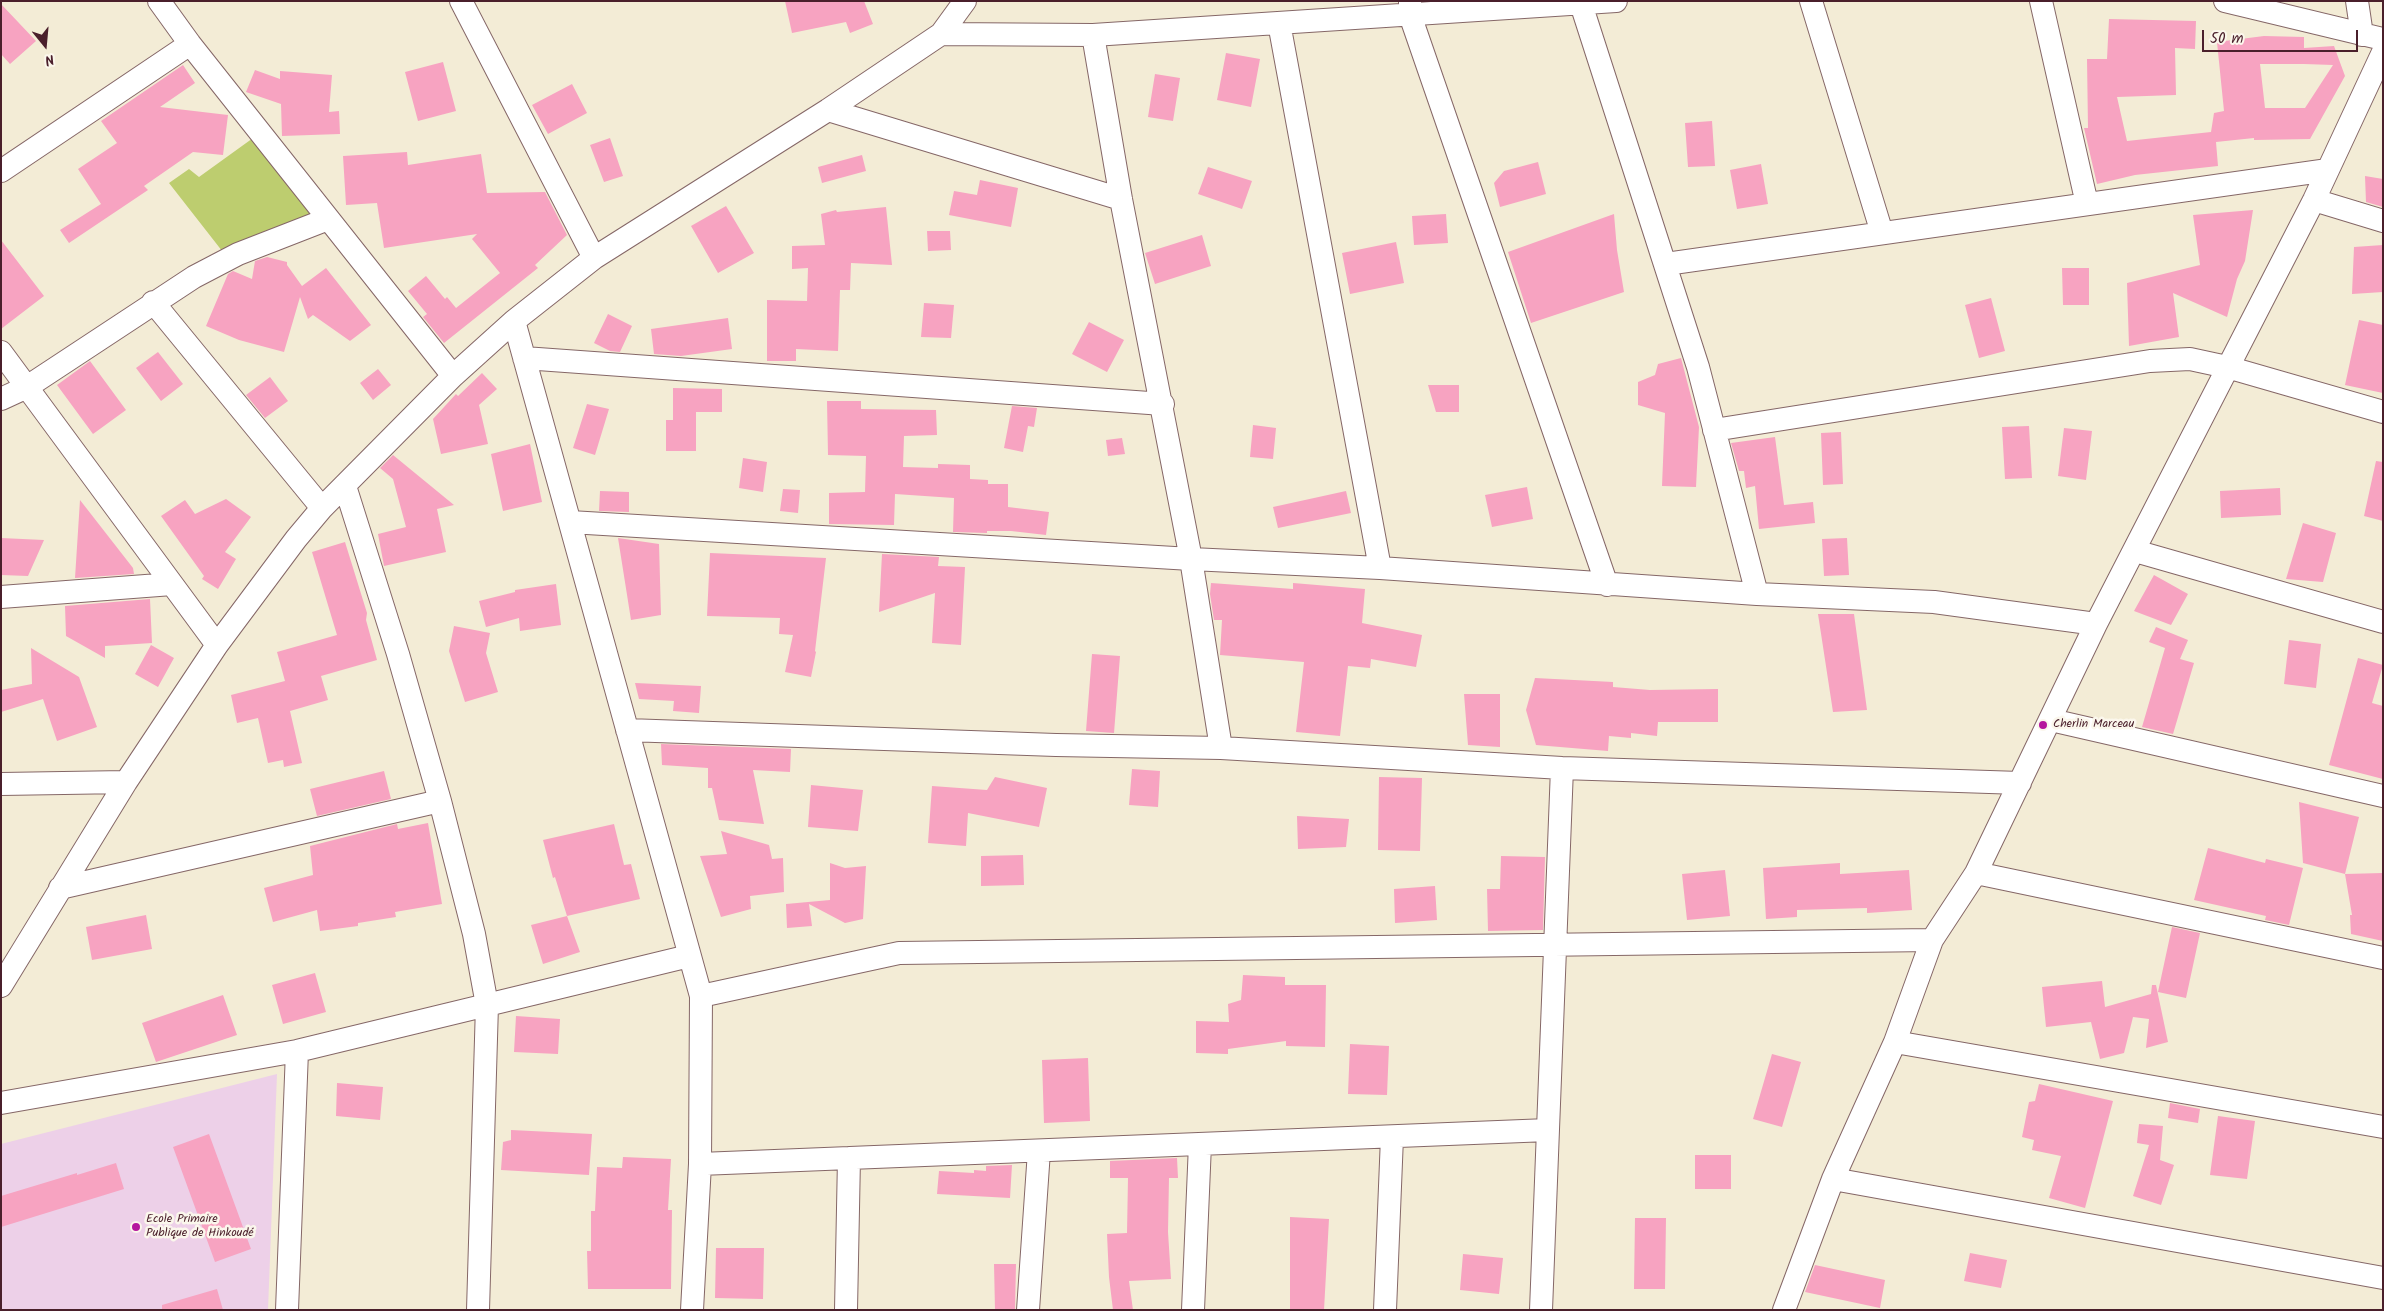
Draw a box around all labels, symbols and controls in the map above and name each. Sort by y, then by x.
north arrow [20,20,70,70]
scale bar [2204,20,2360,52]
text: 50 m [2210,27,2244,51]
text: N [42,48,57,71]
place label: Cherlin Marceau [2053,718,2134,732]
marker: Cherlin Marceau [2037,719,2049,731]
place label: Ecole Primaire Publique de Hinkoudé [146,1213,254,1241]
marker: Ecole Primaire Publique de Hinkoudé [130,1221,142,1233]

